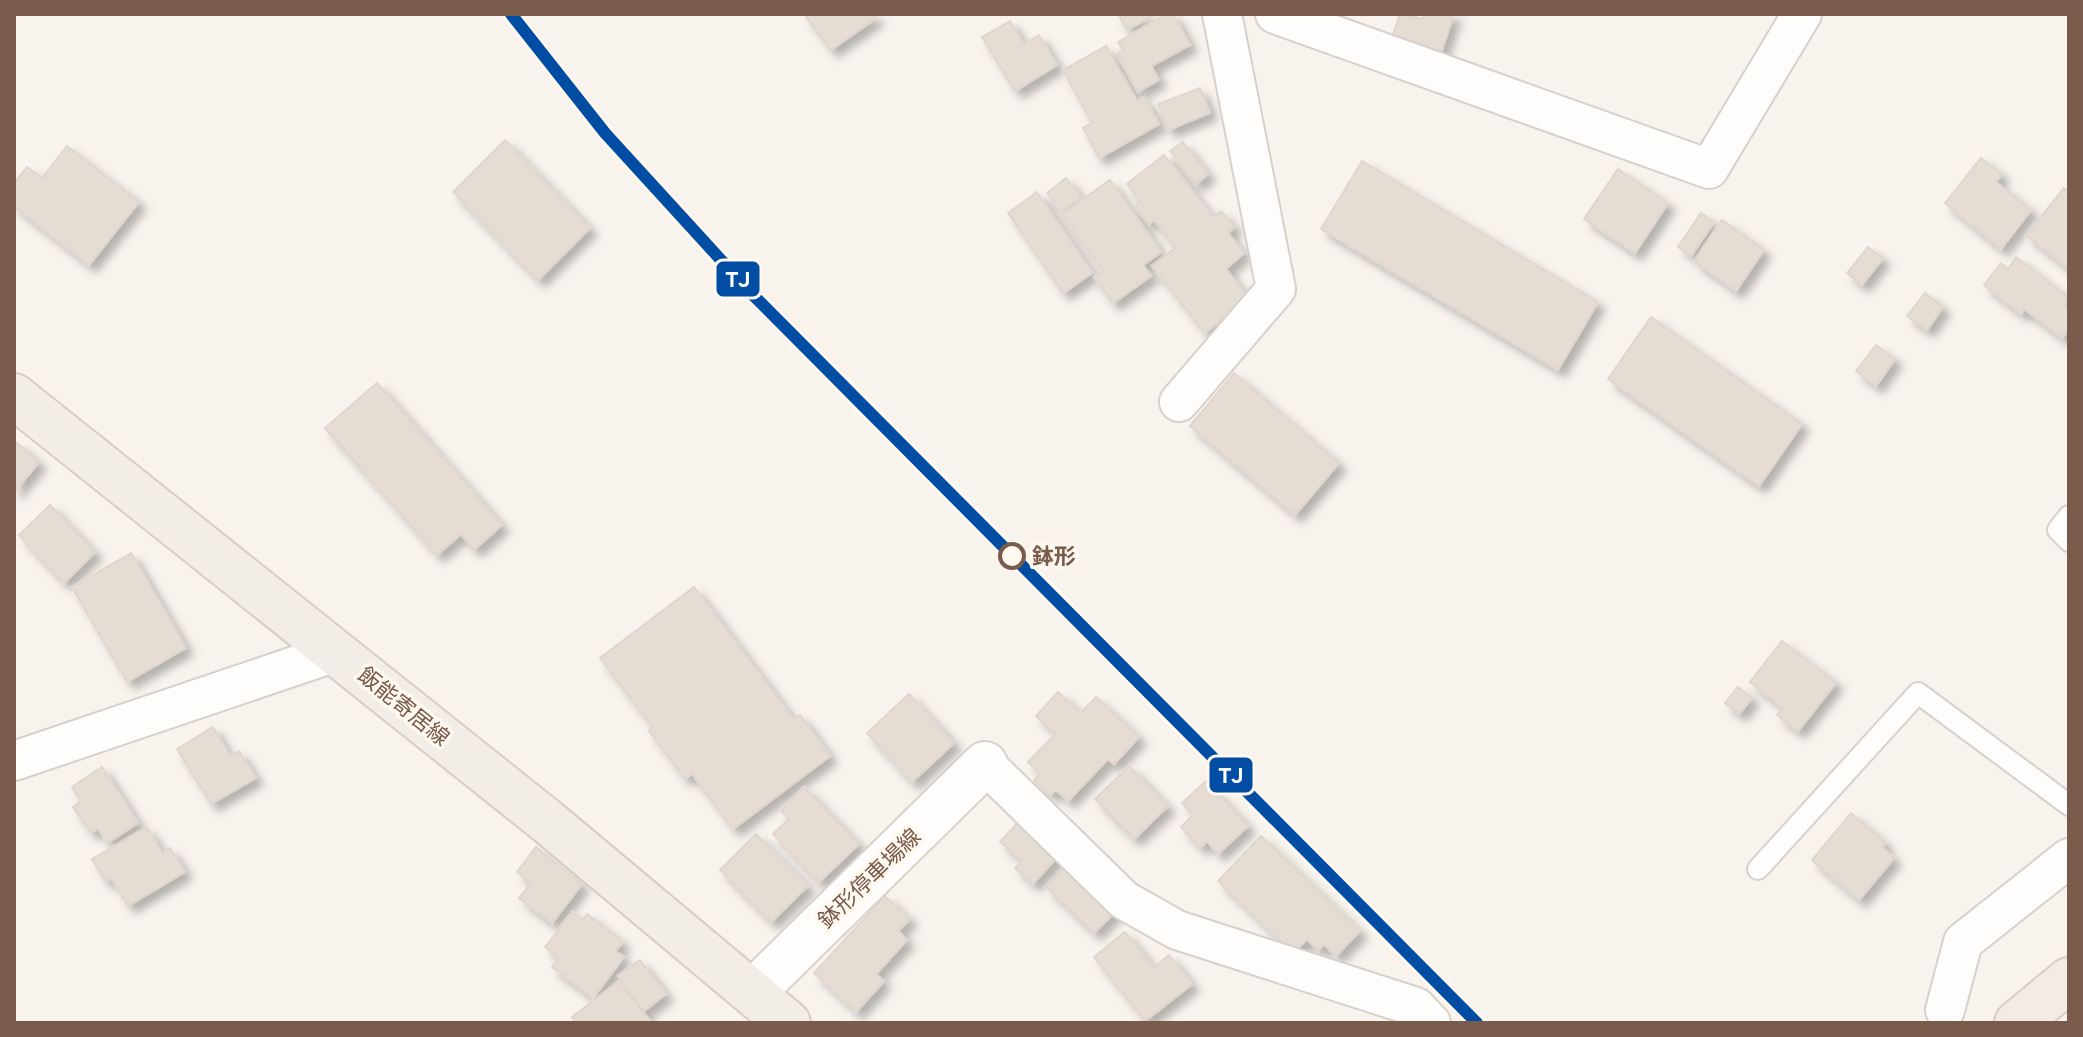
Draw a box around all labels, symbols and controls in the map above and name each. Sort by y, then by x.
line badge: TJ [715,260,761,298]
text: TJ [726,266,751,293]
marker: 鉢形 [999,543,1025,569]
place label: 鉢形 [1032,543,1076,570]
street label: 飯能寄居線 [352,661,455,751]
line badge: TJ [1208,756,1254,794]
text: TJ [1219,762,1244,789]
street label: 鉢形停車場線 [812,823,926,934]

